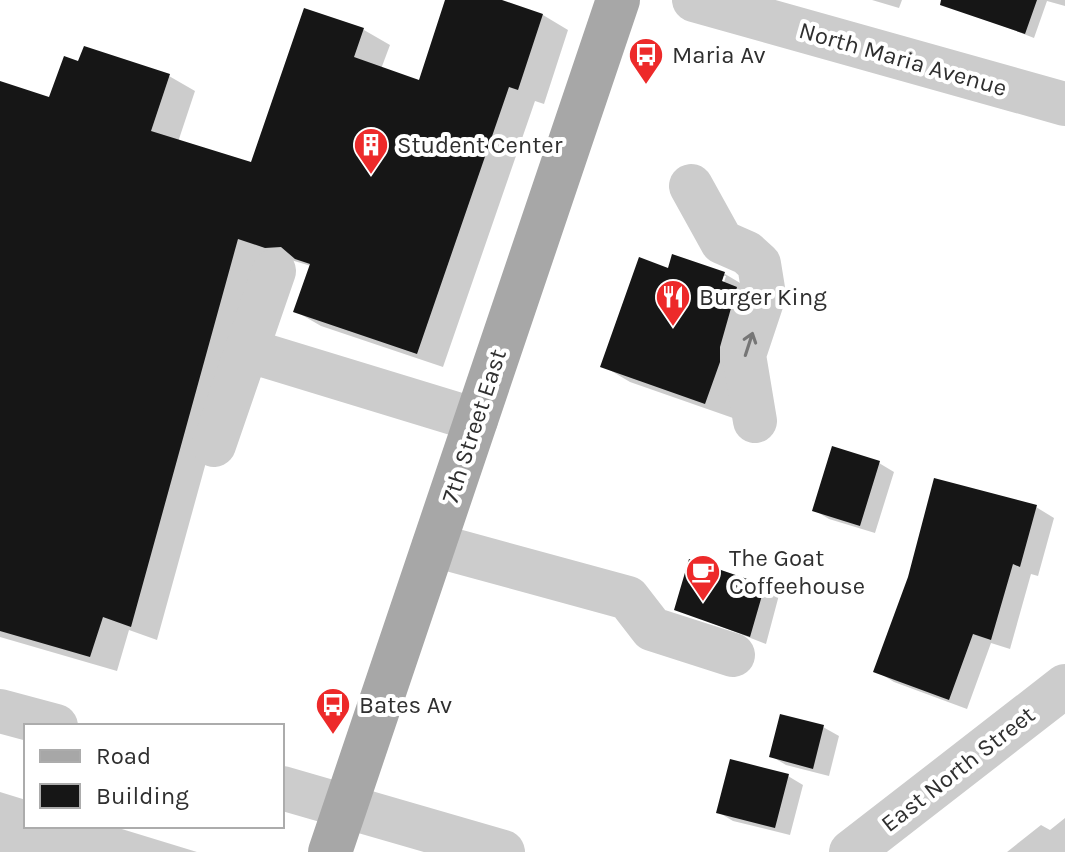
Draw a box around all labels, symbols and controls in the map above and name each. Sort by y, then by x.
street label: North Maria Avenue [796,16,1010,102]
bus stop icon: Maria Av [627,36,665,86]
place label: Maria Av [672,41,766,69]
building icon: Student Center [352,126,390,176]
place label: Student Center [397,131,563,159]
restaurant icon: Burger King [654,278,692,328]
place label: Burger King [699,283,827,311]
one-way arrow [742,332,757,358]
street label: 7th Street East [436,345,512,507]
place label: The Goat Coffeehouse [729,544,865,600]
cafe icon: The Goat Coffeehouse [684,553,722,603]
bus stop icon: Bates Av [314,686,352,736]
place label: Bates Av [359,691,452,719]
street label: East North Street [876,700,1040,838]
legend [24,724,284,828]
text: Road [96,742,151,770]
text: Building [96,782,189,810]

